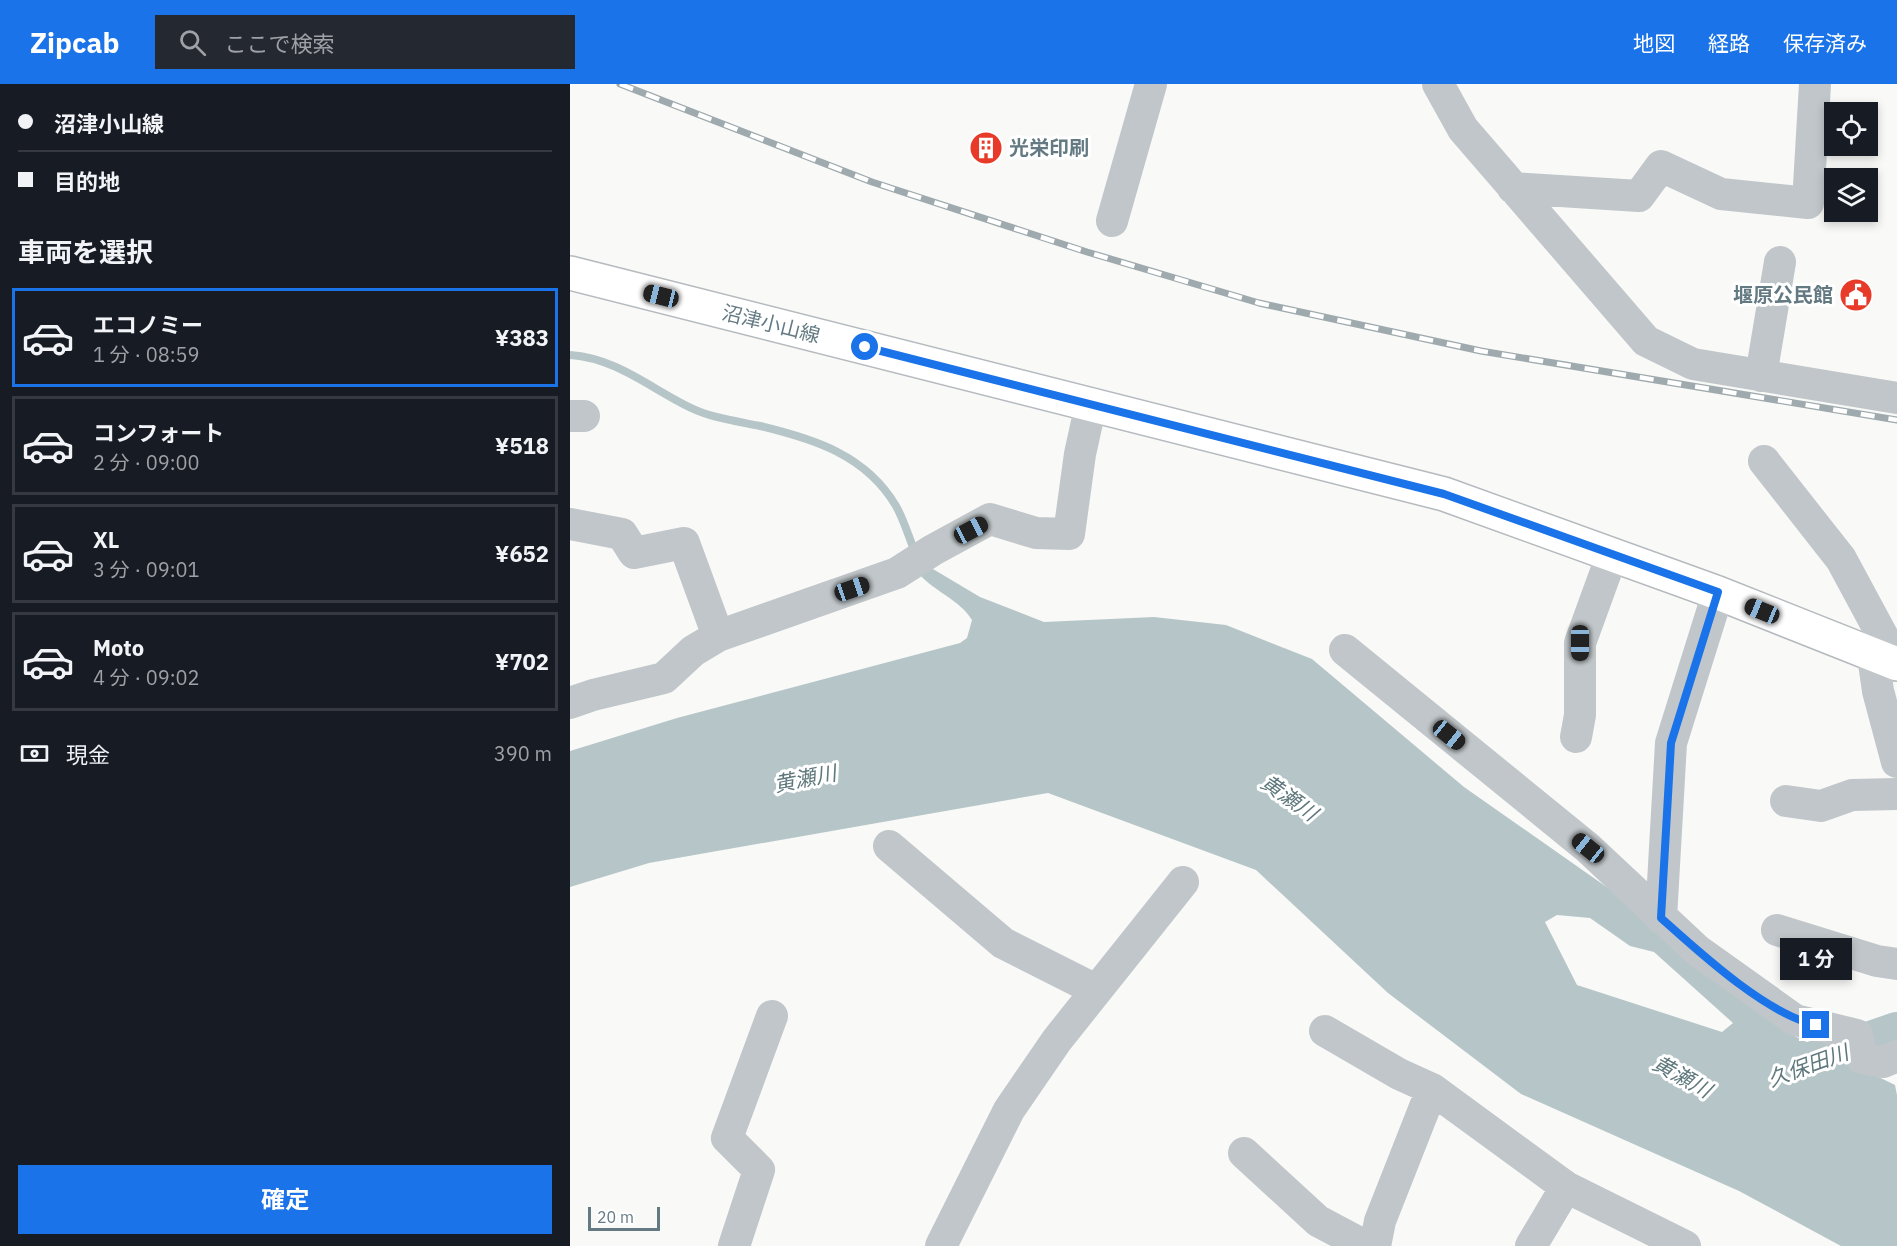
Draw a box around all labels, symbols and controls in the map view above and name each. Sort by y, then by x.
search box [155,15,575,69]
text: Zipcab [30,24,119,61]
icon: search [176,26,209,59]
text: ここで検索 [224,29,334,58]
text: 地図 [1633,29,1675,57]
text: 経路 [1708,29,1750,57]
text: 保存済み [1783,29,1867,57]
map controls [1824,102,1878,222]
button: locate [1824,102,1878,156]
text: 沼津小山線 [54,109,164,138]
building icon: 光栄印刷 [968,130,1004,166]
place label: 光栄印刷 [1009,134,1089,161]
text: 目的地 [54,167,120,196]
button: layers [1824,168,1878,222]
text: 車両を選択 [18,234,153,269]
public building icon: 堰原公民館 [1838,277,1874,313]
place label: 堰原公民館 [1733,281,1833,308]
car [641,283,681,309]
street label: 沼津小山線 [719,298,823,349]
text: エコノミー [93,310,203,339]
icon: car [21,311,75,365]
text: ¥383 [495,323,549,352]
route start [851,333,878,360]
text: 1 分 · 08:59 [93,341,200,368]
text: コンフォート [93,418,224,447]
icon: car [21,419,75,473]
text: ¥518 [495,431,549,460]
text: 2 分 · 09:00 [93,449,200,476]
car [951,514,991,546]
text: XL [93,525,119,554]
icon: car [21,527,75,581]
text: ¥652 [495,539,549,568]
text: 3 分 · 09:01 [93,556,200,583]
car [832,575,872,603]
car [1742,596,1782,626]
car [1571,625,1589,661]
text: Moto [93,633,144,662]
icon: car [21,635,75,689]
text: ¥702 [495,647,549,676]
text: 4 分 · 09:02 [93,664,200,691]
car [1429,717,1469,753]
icon: cash [18,737,51,770]
text: 現金 [66,740,110,769]
text: 390 m [494,740,552,767]
water label: 黄瀬川 [771,758,840,798]
water label: 黄瀬川 [1256,768,1325,828]
car [1568,830,1608,866]
callout: 1 分 [1780,938,1852,980]
text: 1 分 [1798,945,1834,972]
route end [1802,1011,1829,1038]
water label: 久保田川 [1763,1037,1854,1093]
water label: 黄瀬川 [1648,1049,1719,1105]
button: 確定 [18,1165,552,1234]
scale bar [588,1204,660,1232]
text: 20 m [597,1207,634,1227]

